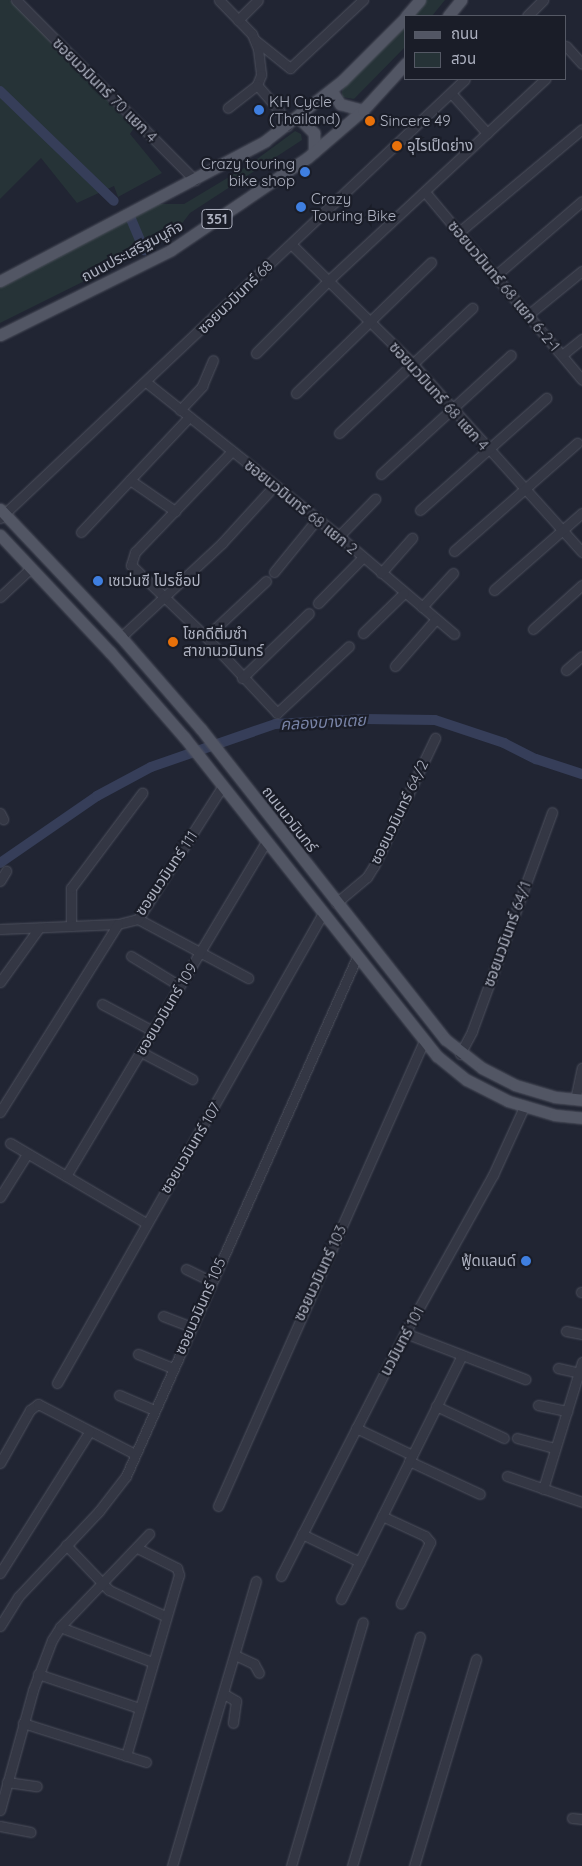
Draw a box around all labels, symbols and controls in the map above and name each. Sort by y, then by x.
legend [404,15,567,80]
text: ถนน [451,24,478,43]
street label: ซอยนวมินทร์ 70 แยก 4 [49,34,161,146]
text: สวน [451,49,476,68]
place label: KH Cycle (Thailand) [269,92,340,127]
marker: KH Cycle (Thailand) [253,104,265,116]
place label: Sincere 49 [380,112,451,130]
marker: Sincere 49 [364,115,376,127]
place label: อุไรเป็ดย่าง [407,137,473,155]
marker: อุไรเป็ดย่าง [391,140,403,152]
place label: Crazy touring bike shop [201,154,295,189]
marker: Crazy touring bike shop [299,166,311,178]
place label: Crazy Touring Bike [311,189,396,224]
marker: Crazy Touring Bike [295,201,307,213]
road number: 351 [201,208,233,230]
street label: ถนนประเสริฐมนูกิจ [78,217,186,285]
street label: ซอยนวมินทร์ 68 แยก 6-2-1 [444,217,564,355]
street label: ซอยนวมินทร์ 68 [194,257,276,337]
street label: ซอยนวมินทร์ 68 แยก 4 [386,338,492,454]
street label: ซอยนวมินทร์ 68 แยก 2 [241,456,361,558]
place label: เซเว่นซี โปรช็อป [108,572,201,590]
marker: เซเว่นซี โปรช็อป [92,575,104,587]
place label: โชคดีติ่มซำ สาขานวมินทร์ [183,624,263,659]
marker: โชคดีติ่มซำ สาขานวมินทร์ [167,636,179,648]
water label: คลองบางเตย [280,710,366,734]
street label: ซอยนวมินทร์ 64/2 [366,757,432,867]
street label: ถนนนวมินทร์ [259,782,321,856]
street label: ซอยนวมินทร์ 111 [131,827,201,919]
street label: ซอยนวมินทร์ 64/1 [480,879,534,989]
street label: ซอยนวมินทร์ 109 [131,960,201,1058]
street label: ซอยนวมินทร์ 107 [156,1099,224,1197]
street label: ซอยนวมินทร์ 103 [290,1222,350,1324]
place label: ฟู้ดแลนด์ [461,1252,516,1270]
street label: ซอยนวมินทร์ 105 [171,1255,229,1357]
marker: ฟู้ดแลนด์ [520,1255,532,1267]
street label: นวมินทร์ 101 [376,1303,428,1379]

